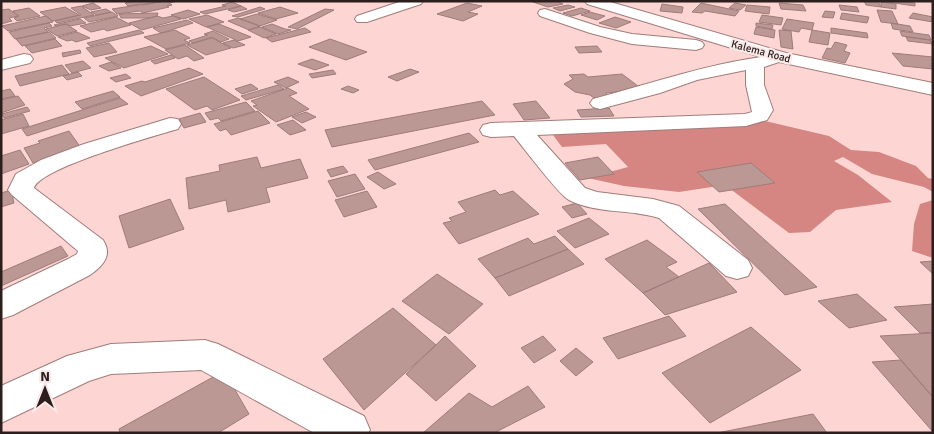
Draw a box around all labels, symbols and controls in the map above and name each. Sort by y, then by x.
street label: Kalema Road [730,37,792,66]
north arrow [20,364,70,414]
text: N [40,368,50,385]

